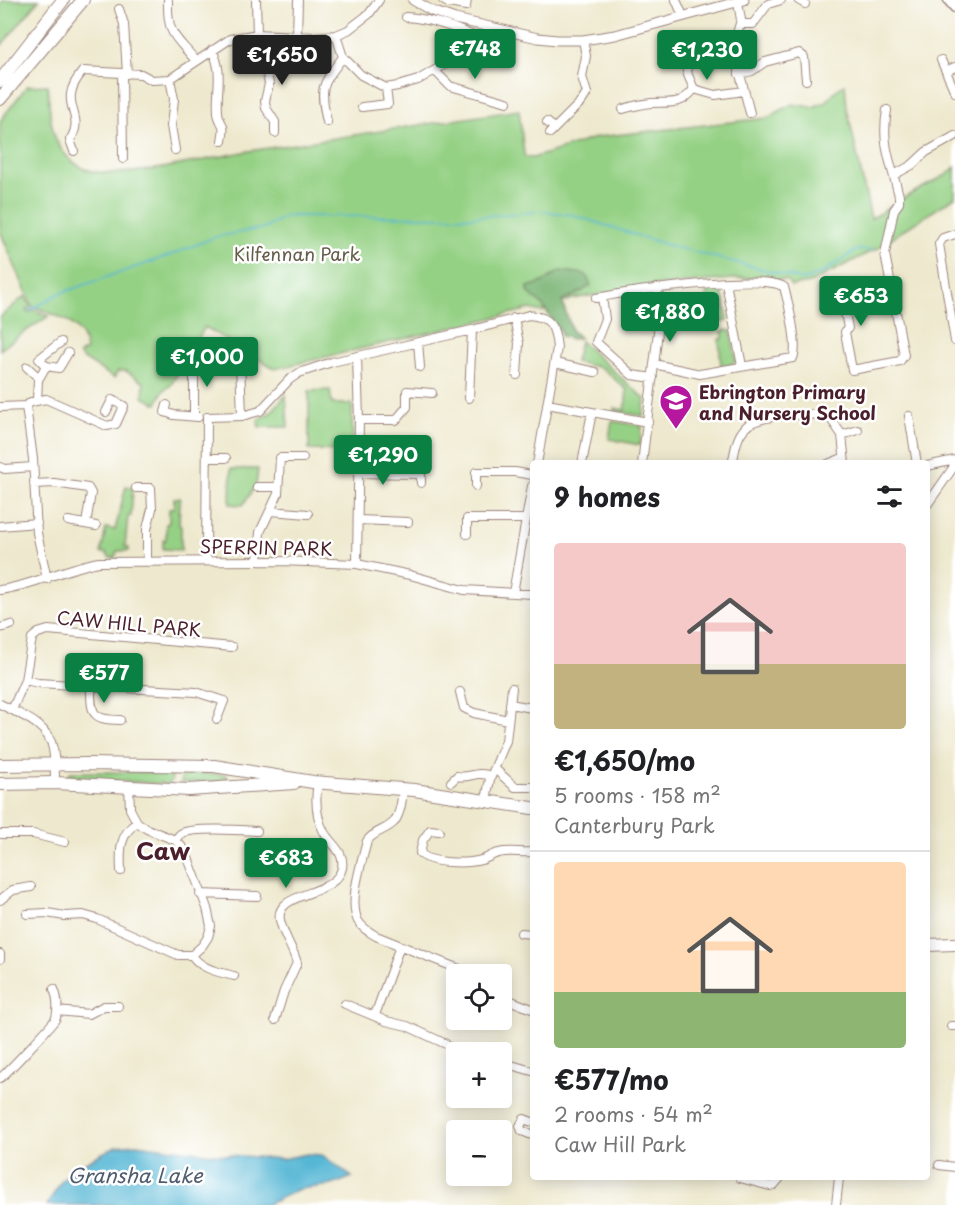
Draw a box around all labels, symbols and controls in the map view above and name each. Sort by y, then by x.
pin: €748 [439,29,511,80]
pin: €1,230 [658,30,756,81]
text: €748 [449,33,501,63]
text: €1,230 [671,34,743,64]
pin: €1,650 [233,35,331,86]
text: €1,650 [246,39,318,69]
park label: Kilfennan Park [234,240,360,267]
pin: €653 [825,276,897,327]
text: €653 [833,280,889,310]
pin: €1,880 [621,292,719,343]
text: €1,880 [635,296,705,326]
pin: €1,000 [158,337,256,388]
text: €1,000 [170,341,244,371]
place label: Ebrington Primary and Nursery School [699,378,876,426]
school or university icon: Ebrington Primary and Nursery School [658,383,694,430]
pin: €1,290 [334,435,432,486]
text: €1,290 [348,439,418,469]
text: 9 homes [554,477,660,516]
icon: filters [873,480,906,513]
street label: SPERRIN PARK [199,532,333,562]
icon: home [676,582,784,690]
street label: CAW HILL PARK [56,603,202,643]
pin: €577 [68,653,140,704]
text: €577 [79,657,129,687]
text: €1,650/mo [554,741,695,780]
text: 5 rooms · 158 m² [554,780,721,810]
text: Canterbury Park [554,810,715,840]
district label: Caw [136,832,190,868]
pin: €683 [250,838,322,889]
text: €683 [258,842,314,872]
icon: home [676,901,784,1009]
map controls [446,964,512,1186]
button: locate [446,964,512,1030]
button: + [446,1042,512,1108]
text: €577/mo [554,1060,669,1099]
text: 2 rooms · 54 m² [554,1099,713,1129]
button: − [446,1120,512,1186]
text: Caw Hill Park [554,1129,686,1159]
water label: Gransha Lake [67,1160,204,1190]

